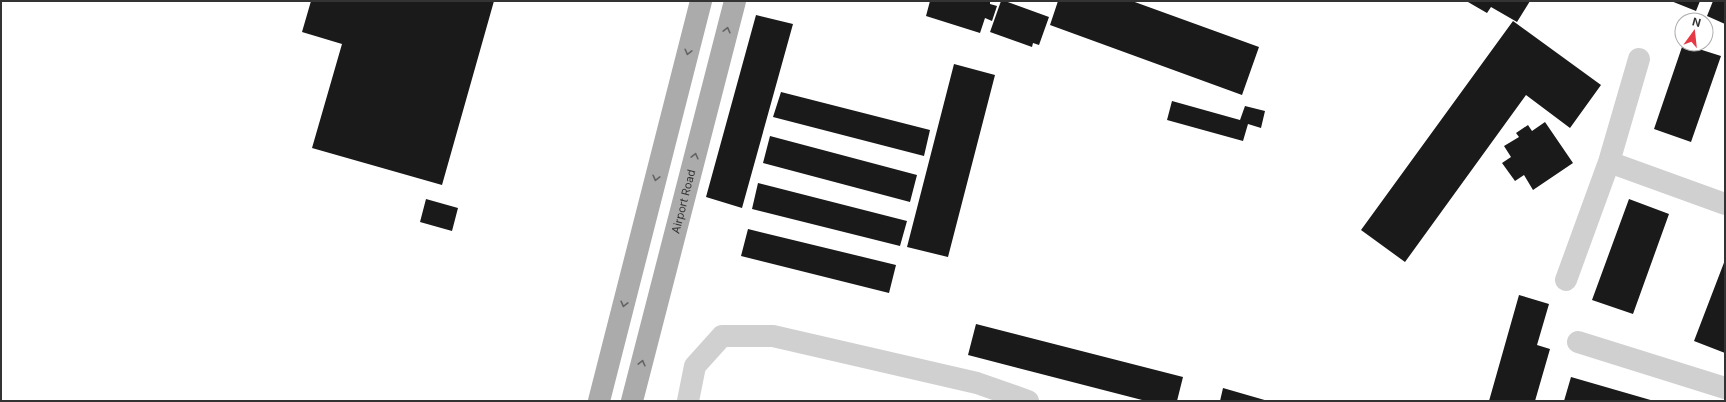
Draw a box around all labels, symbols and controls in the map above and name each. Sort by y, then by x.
north arrow [1674,12,1714,52]
text: N [1691,14,1702,30]
one-way arrow [722,27,731,34]
one-way arrow [684,49,693,56]
one-way arrow [690,153,699,160]
street label: Airport Road [668,168,698,235]
one-way arrow [652,175,661,182]
one-way arrow [620,301,628,308]
one-way arrow [637,360,645,366]

